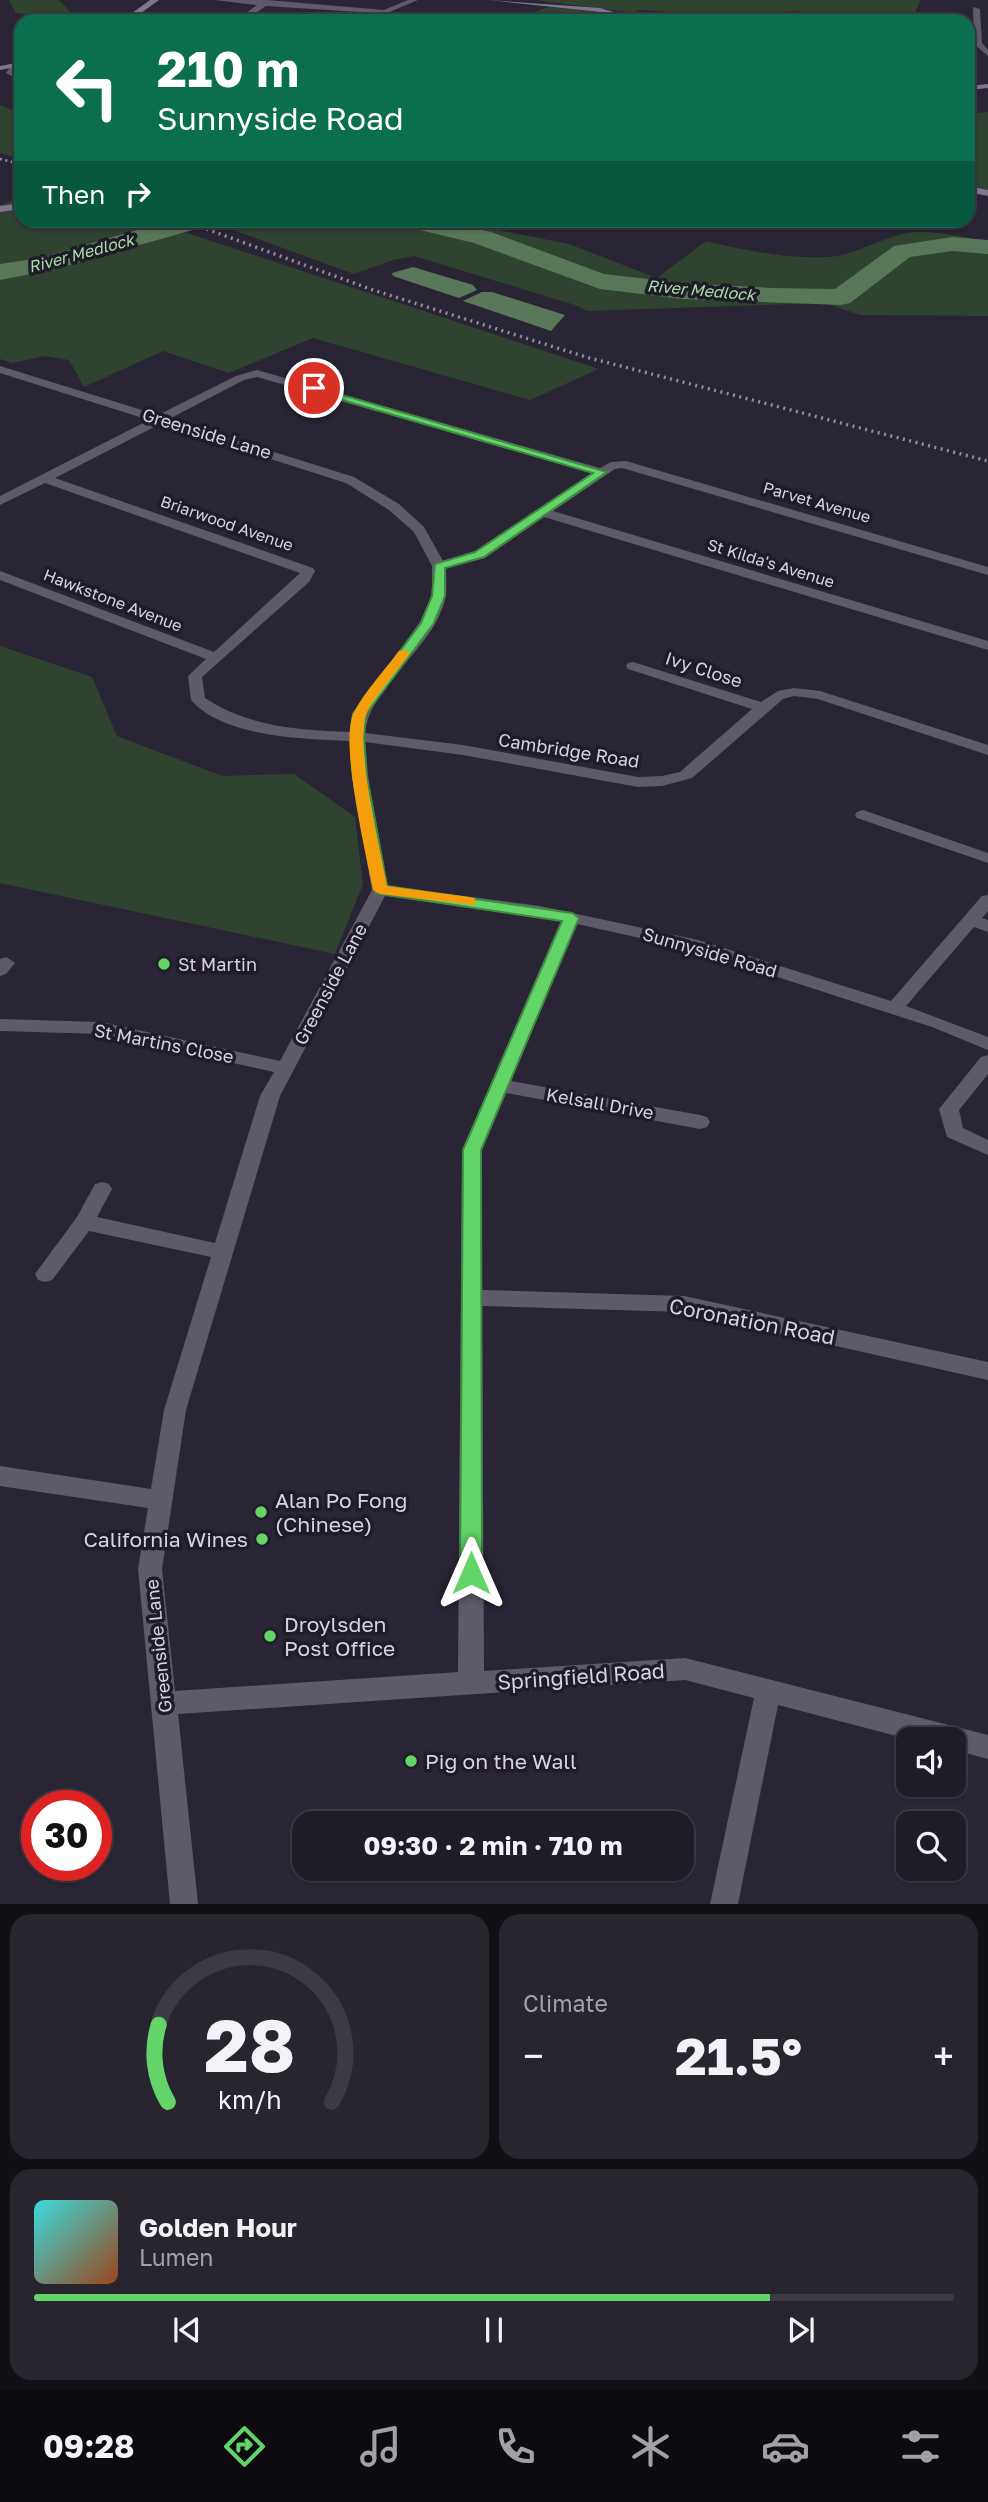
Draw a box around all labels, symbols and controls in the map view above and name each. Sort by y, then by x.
text: 210 m [157,39,299,98]
icon: left [42,42,133,133]
text: Sunnyside Road [157,99,404,137]
icon: right [119,175,157,213]
text: Then [42,179,105,210]
water label: River Medlock [26,229,138,277]
water label: River Medlock [646,275,758,305]
pin [284,358,344,418]
icon: arrive [295,369,333,407]
street label: Greenside Lane [140,403,274,463]
street label: Parvet Avenue [761,477,873,527]
street label: Briarwood Avenue [158,491,296,555]
street label: St Kilda's Avenue [705,534,837,592]
street label: Hawkstone Avenue [41,564,185,636]
street label: Ivy Close [663,646,745,692]
street label: Cambridge Road [497,728,641,772]
street label: Greenside Lane [289,920,371,1048]
street label: Sunnyside Road [640,922,780,982]
place label: St Martin [178,953,257,975]
marker: St Martin [156,956,172,972]
street label: St Martins Close [92,1019,236,1067]
street label: Kelsall Drive [545,1083,655,1123]
street label: Coronation Road [667,1292,837,1350]
place label: Alan Po Fong (Chinese) [275,1487,408,1537]
marker: Alan Po Fong (Chinese) [253,1504,269,1520]
place label: California Wines [84,1526,248,1552]
marker: California Wines [254,1531,270,1547]
position arrow [434,1536,508,1610]
street label: Greenside Lane [140,1578,176,1714]
place label: Droylsden Post Office [284,1611,395,1661]
marker: Droylsden Post Office [262,1628,278,1644]
street label: Springfield Road [496,1657,666,1695]
map controls [896,1727,966,1881]
button: sound [896,1727,966,1797]
place label: Pig on the Wall [425,1748,577,1774]
marker: Pig on the Wall [403,1753,419,1769]
speed limit sign: 30 [21,1790,112,1881]
button: search [896,1811,966,1881]
text: 09:30 · 2 min · 710 m [364,1830,622,1861]
text: Climate [523,1989,608,2017]
text: 28 [204,2002,295,2089]
text: 21.5° [675,2024,802,2086]
text: − [523,2033,544,2078]
text: + [933,2033,954,2078]
text: km/h [218,2084,281,2115]
text: Golden Hour [139,2212,297,2243]
text: Lumen [139,2243,213,2271]
icon: previous [168,2311,206,2349]
icon: pause [475,2311,513,2349]
icon: next [782,2311,820,2349]
icon: directions [220,2422,269,2471]
icon: music [356,2422,405,2471]
icon: phone [491,2422,540,2471]
icon: climate [626,2422,675,2471]
icon: car [761,2422,810,2471]
icon: filters [896,2422,945,2471]
text: 09:28 [43,2427,134,2465]

